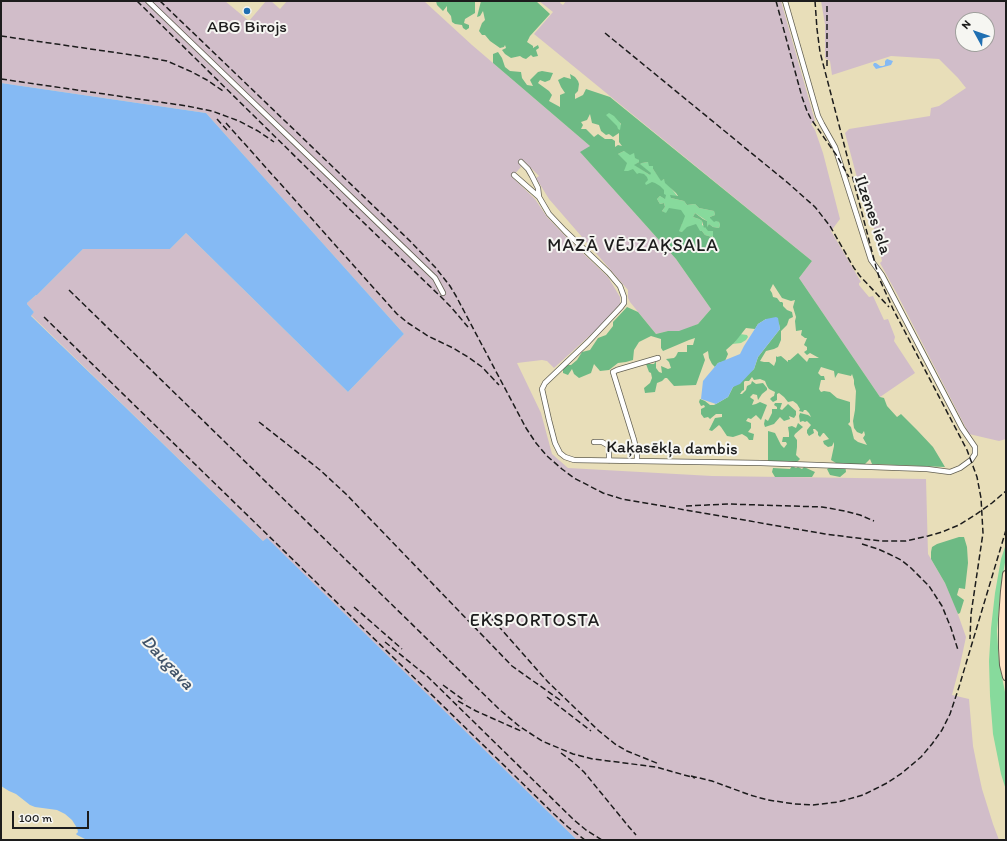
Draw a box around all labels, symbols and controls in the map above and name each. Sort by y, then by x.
marker: ABG Birojs [242,6,252,16]
north arrow [955,12,995,52]
place label: ABG Birojs [207,18,287,38]
text: N [959,18,974,32]
street label: Ilzenes iela [849,173,895,257]
district label: MAZĀ VĒJZAĶSALA [548,235,718,257]
street label: Kaķasēkļa dambis [606,438,738,460]
district label: EKSPORTOSTA [470,610,600,632]
water label: Daugava [136,631,198,695]
scale bar [14,803,91,829]
text: 100 m [19,811,52,825]

